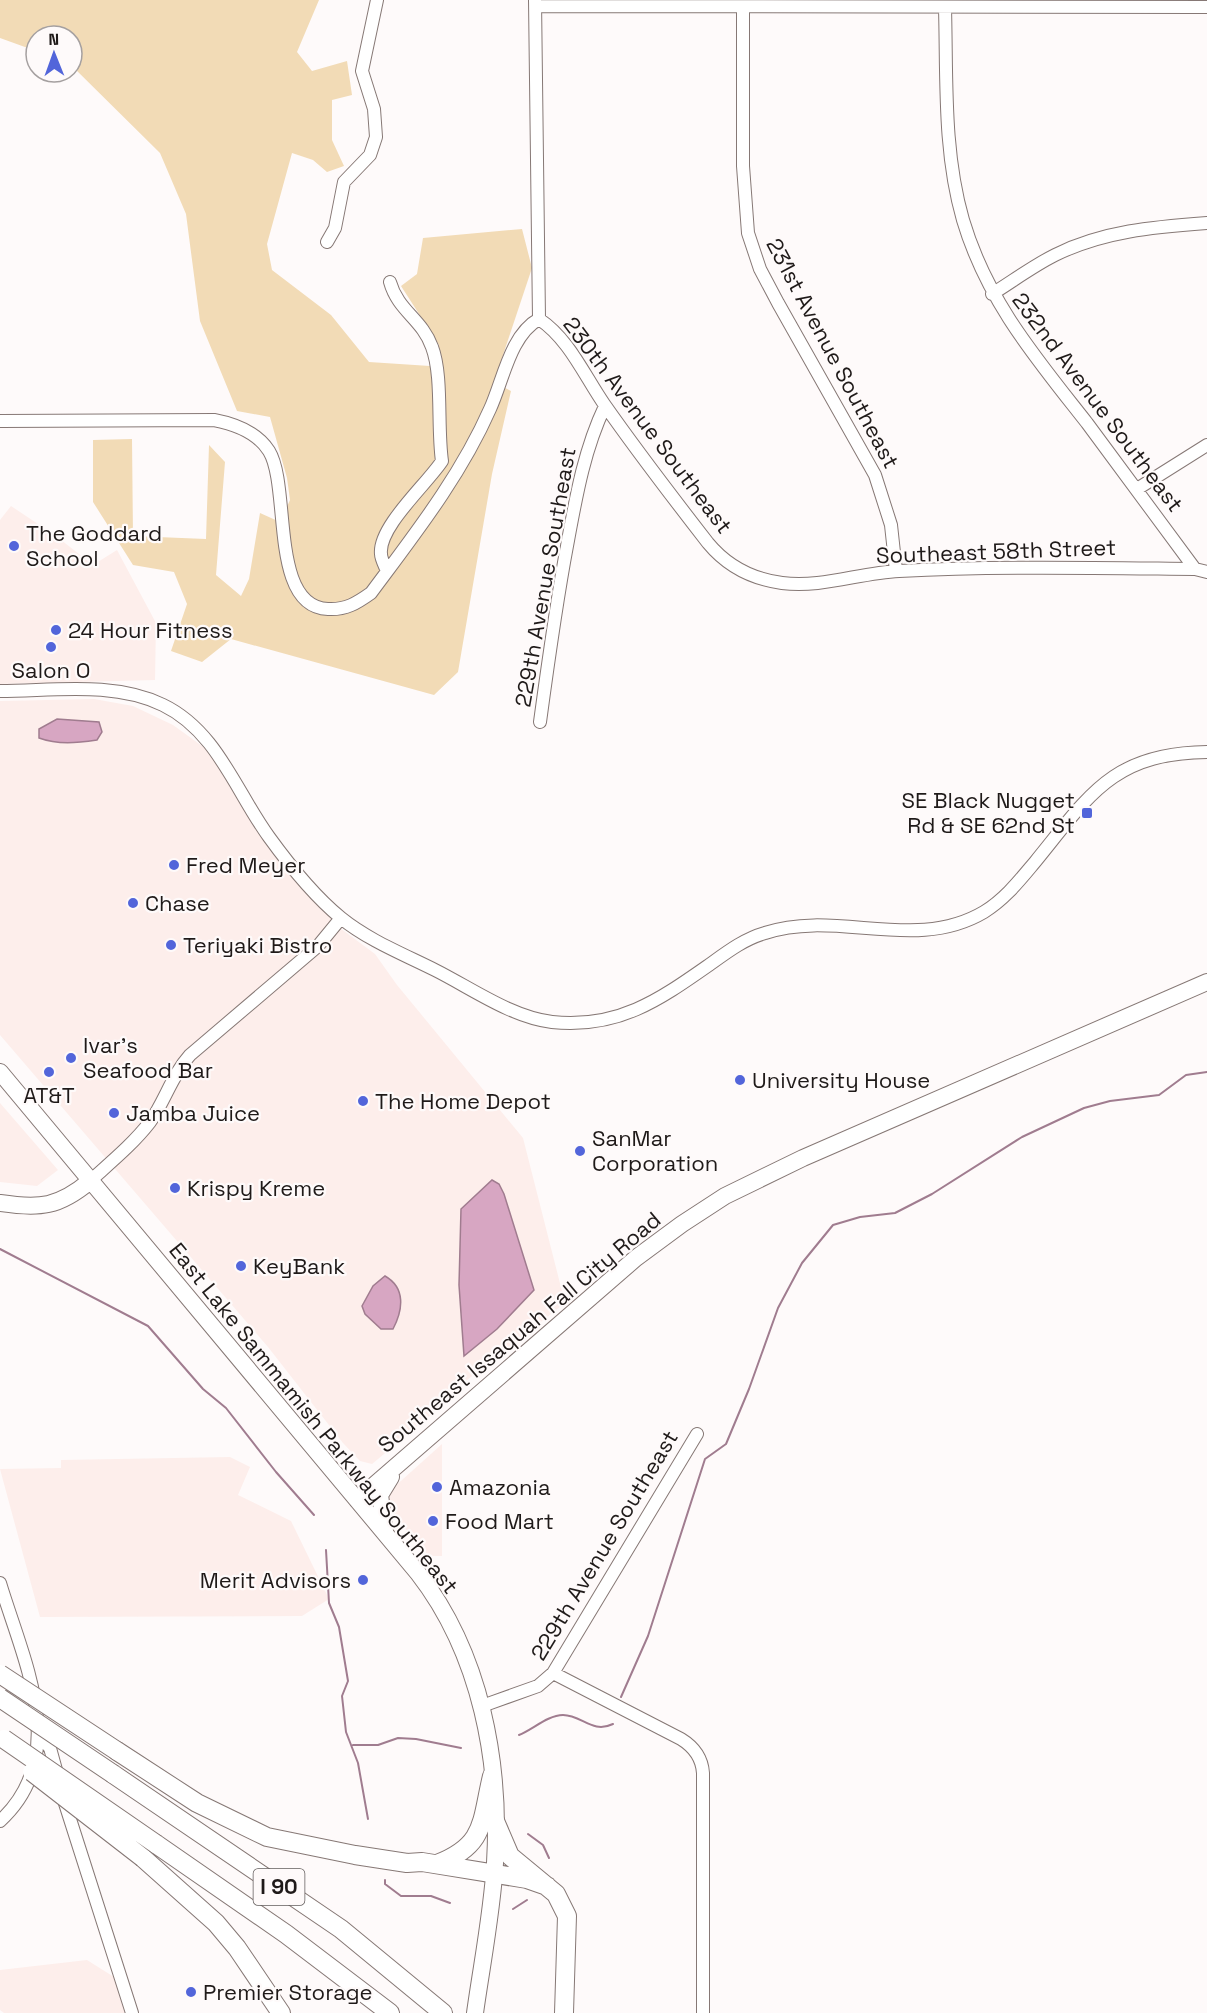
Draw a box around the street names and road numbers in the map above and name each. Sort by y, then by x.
street label: 231st Avenue Southeast [760,233,906,473]
street label: 232nd Avenue Southeast [1006,287,1190,517]
street label: 230th Avenue Southeast [557,311,739,539]
street label: 229th Avenue Southeast [508,445,582,709]
street label: Southeast 58th Street [875,533,1117,569]
street label: Southeast Issaquah Fall City Road [372,1205,666,1459]
street label: East Lake Sammamish Parkway Southeast [163,1237,465,1599]
street label: 229th Avenue Southeast [524,1425,684,1665]
road number: I 90 [254,1869,304,1905]

